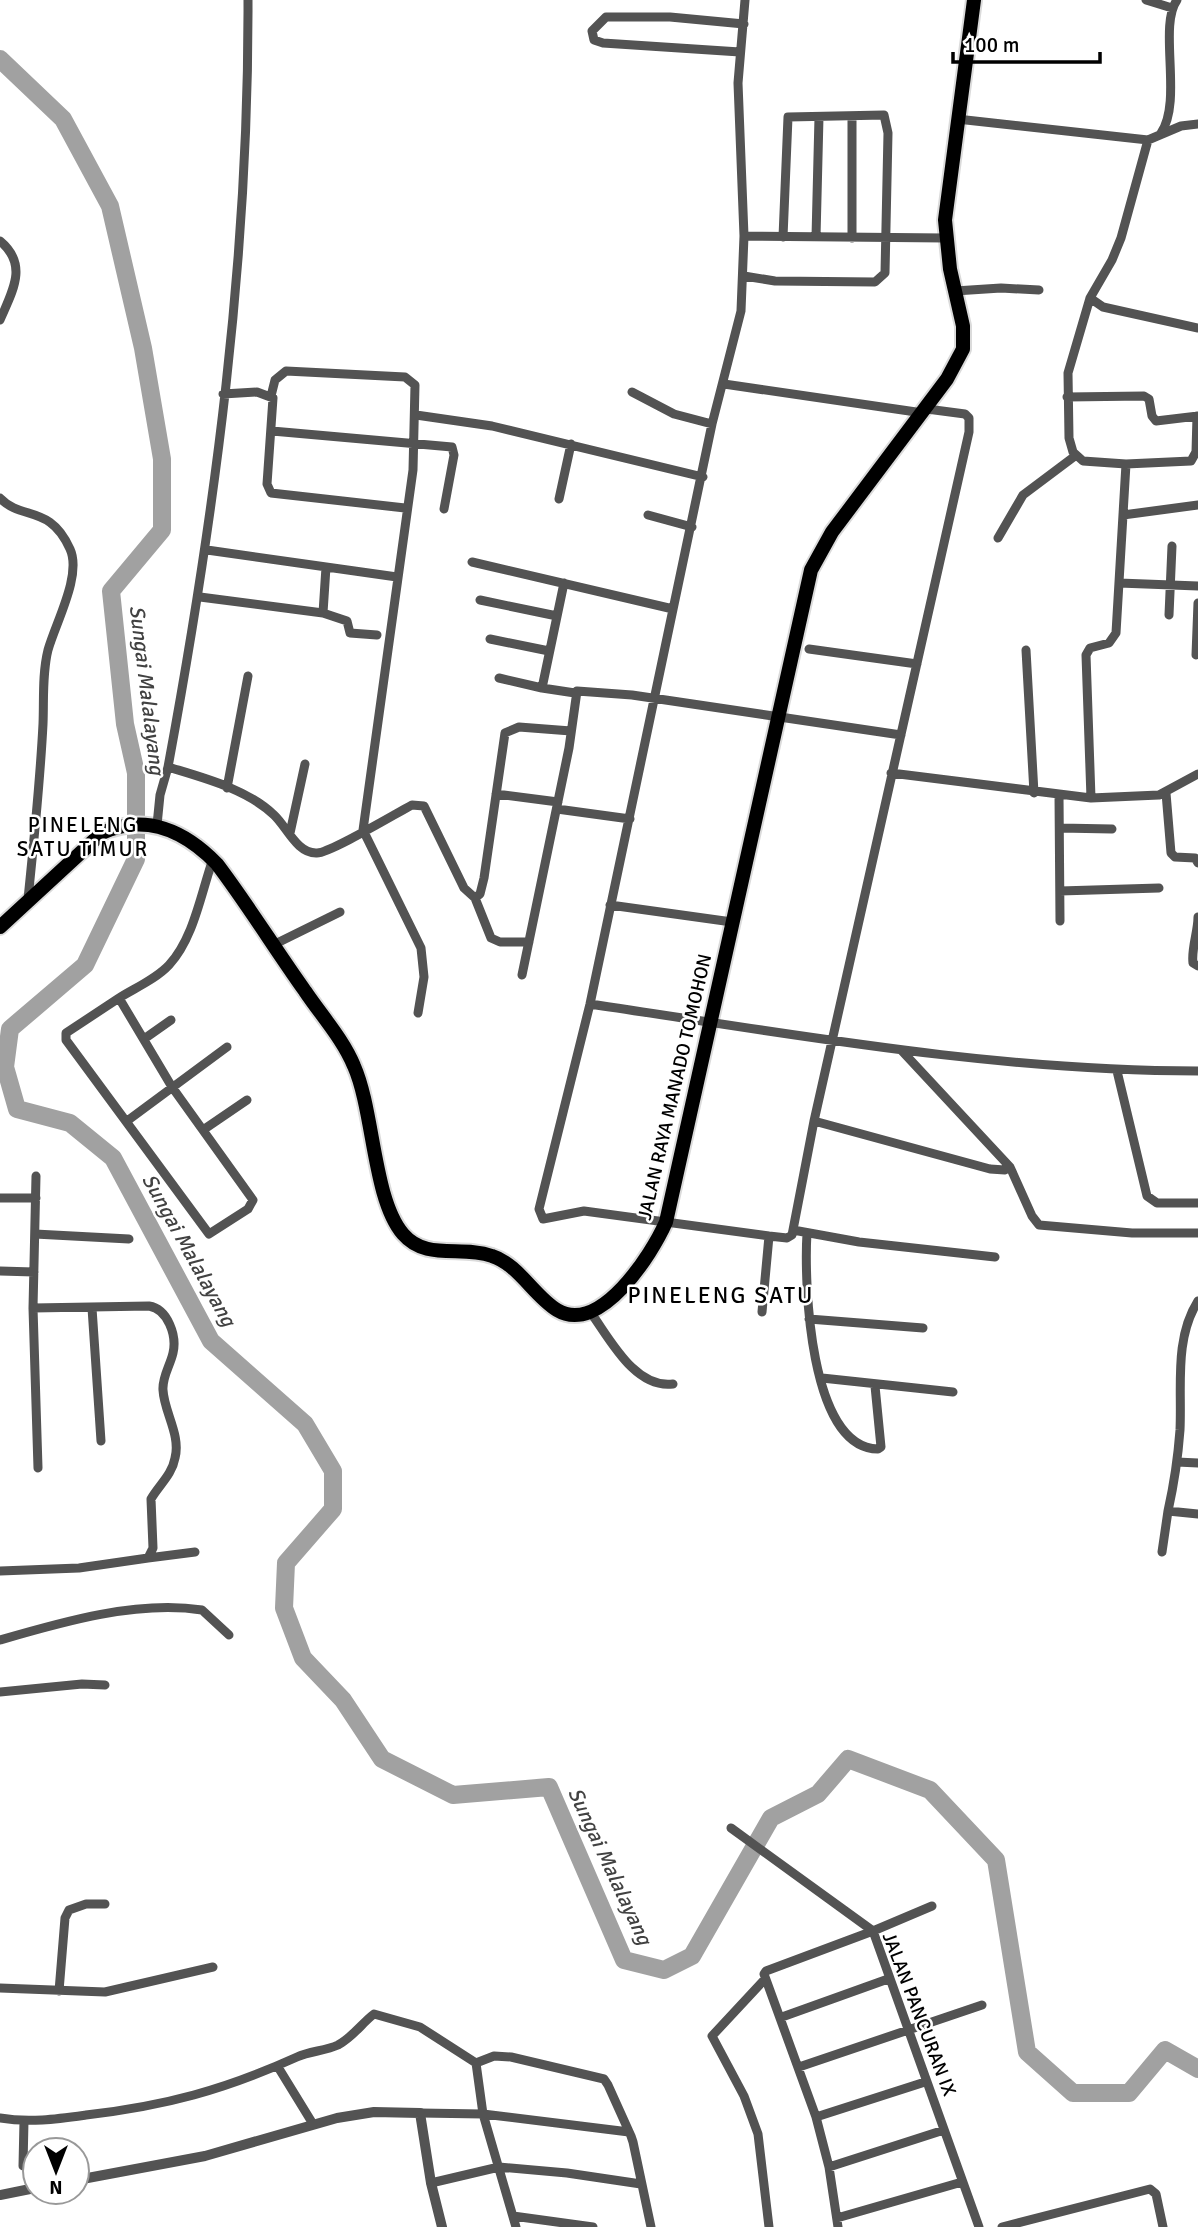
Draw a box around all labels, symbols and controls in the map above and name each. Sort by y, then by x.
scale bar [953,21,1100,65]
text: 100 m [964,32,1019,58]
water label: Sungai Malalayang [124,604,171,778]
district label: PINELENG SATU TIMUR [17,812,149,862]
street label: JALAN RAYA MANADO TOMOHON [633,952,717,1222]
water label: Sungai Malalayang [136,1169,243,1333]
district label: PINELENG SATU [628,1281,814,1310]
water label: Sungai Malalayang [562,1783,659,1950]
street label: JALAN PANCURAN IX [877,1929,961,2099]
north arrow [21,2136,91,2206]
text: N [49,2175,63,2199]

